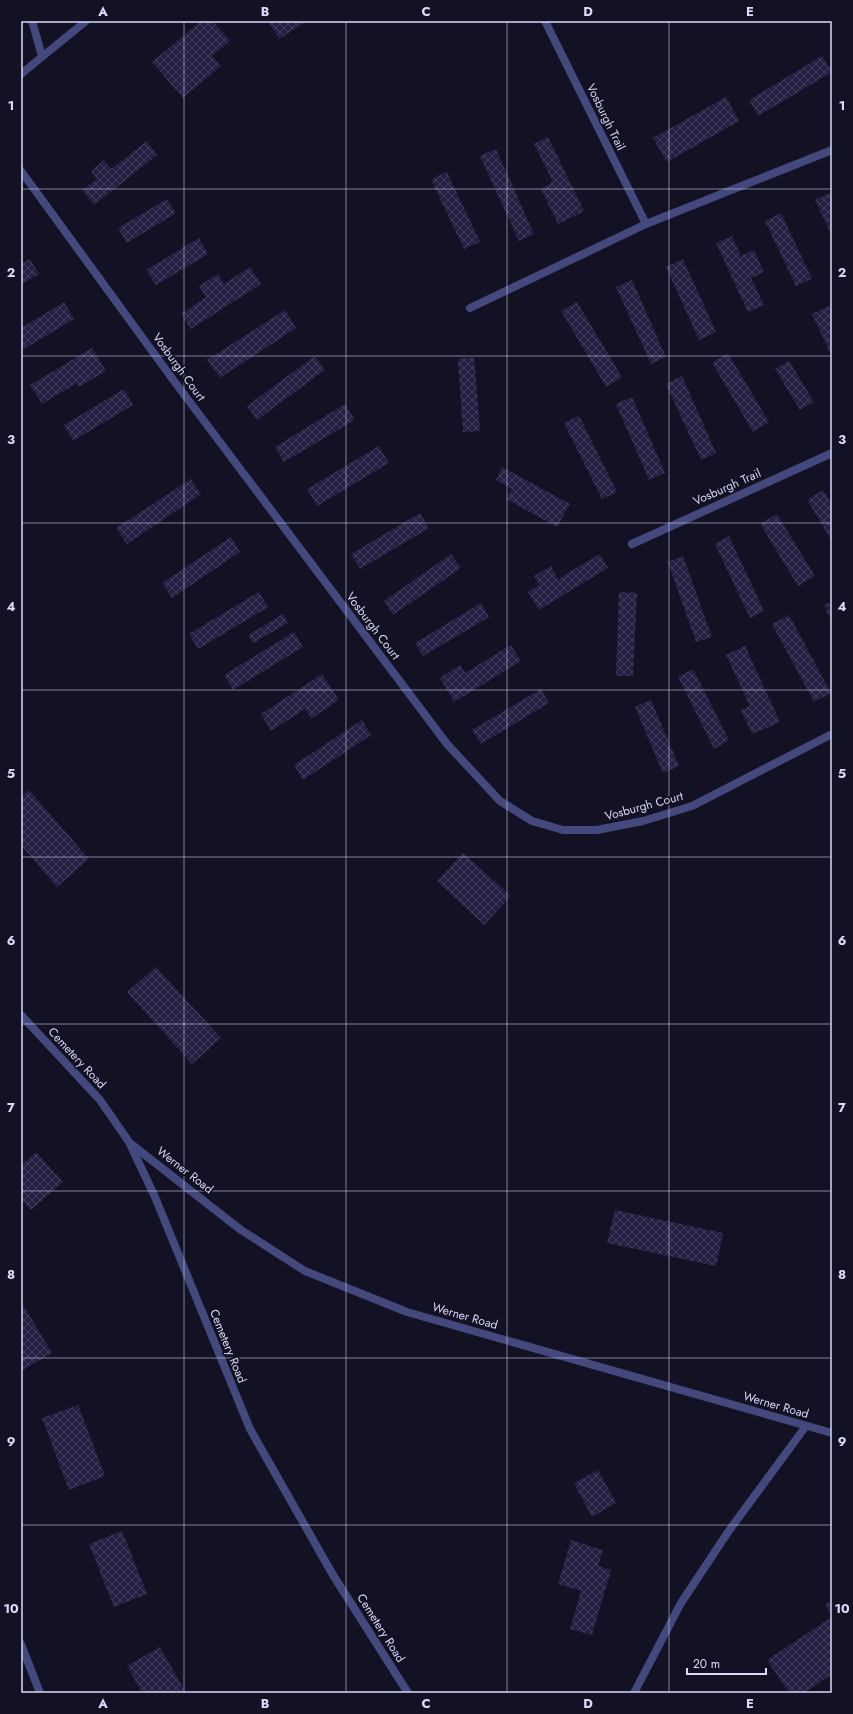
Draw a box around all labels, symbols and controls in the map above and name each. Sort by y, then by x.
text: A [97,2,108,21]
text: B [261,2,270,21]
text: C [421,2,431,21]
text: D [583,2,593,21]
text: E [746,2,754,21]
street label: Vosburgh Trail [582,80,630,154]
text: 1 [8,96,14,115]
text: 1 [839,96,845,115]
text: 2 [7,263,15,282]
text: 2 [838,263,846,282]
street label: Vosburgh Court [148,329,210,405]
text: 3 [7,430,15,449]
text: 3 [838,430,846,449]
street label: Vosburgh Trail [690,464,764,510]
street label: Vosburgh Court [342,589,404,664]
text: 4 [6,597,16,616]
text: 4 [837,597,847,616]
text: 5 [7,764,15,783]
text: 5 [838,764,846,783]
street label: Vosburgh Court [603,787,685,825]
text: 6 [7,931,16,950]
text: 6 [838,931,847,950]
street label: Cemetery Road [44,1023,110,1093]
text: 7 [7,1098,15,1117]
text: 7 [838,1098,846,1117]
street label: Werner Road [153,1142,217,1198]
text: 8 [7,1265,15,1284]
text: 8 [838,1265,846,1284]
street label: Werner Road [430,1298,500,1334]
street label: Cemetery Road [205,1306,251,1386]
street label: Werner Road [741,1387,811,1423]
text: 9 [7,1432,16,1451]
text: 9 [838,1432,847,1451]
street label: Cemetery Road [353,1590,409,1666]
text: 10 [3,1599,19,1618]
text: 10 [834,1599,850,1618]
scale bar [687,1650,766,1676]
text: 20 m [693,1655,720,1673]
text: A [97,1694,108,1713]
text: B [261,1694,270,1713]
text: C [421,1694,431,1713]
text: D [583,1694,593,1713]
text: E [746,1694,754,1713]

